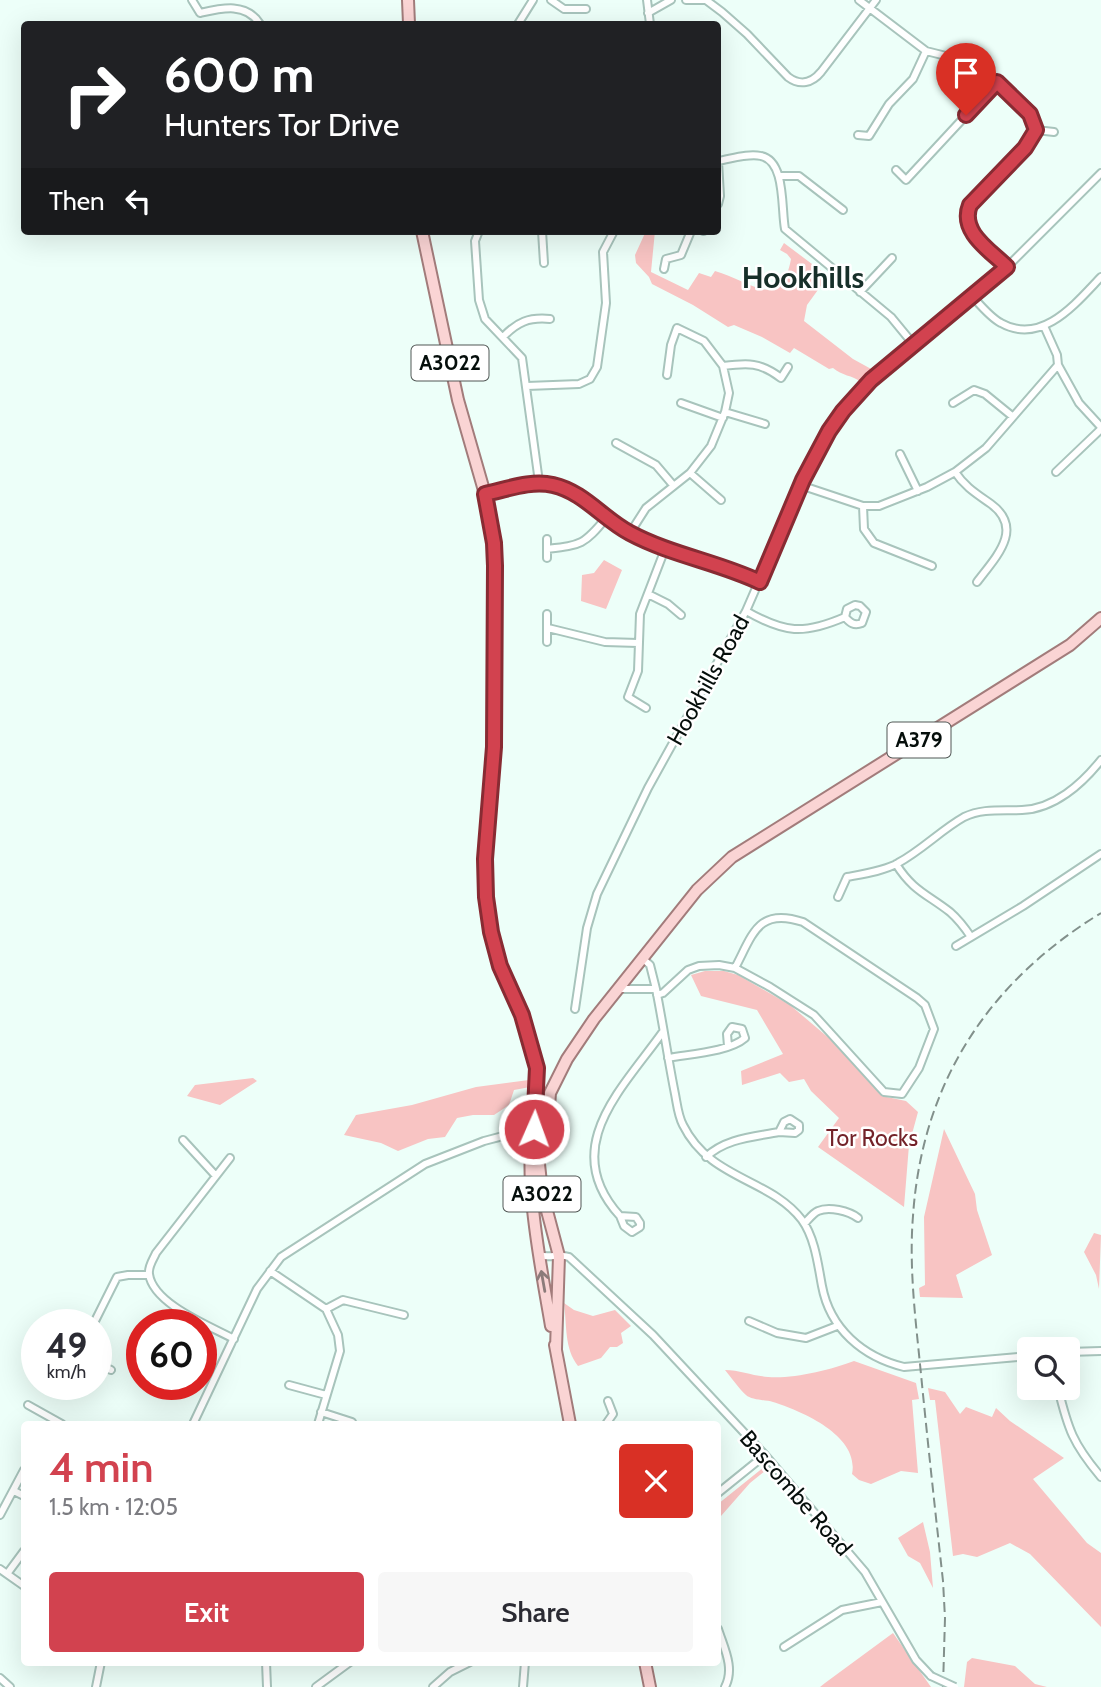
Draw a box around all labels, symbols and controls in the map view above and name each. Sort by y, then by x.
pin [936,43,996,115]
text: 600 m [164,45,314,104]
icon: right [49,49,140,140]
icon: arrive [947,54,985,92]
text: Hunters Tor Drive [164,105,399,144]
icon: left [119,182,157,220]
text: Then [49,185,105,217]
district label: Hookhills [742,259,864,296]
road number: A3022 [412,346,489,380]
street label: Hookhills Road [661,610,755,750]
road number: A379 [888,722,950,758]
position arrow [497,1092,571,1166]
park label: Tor Rocks [826,1124,918,1152]
road number: A3022 [504,1176,580,1212]
one-way arrow [536,1270,549,1293]
speed limit sign: 60 [126,1309,217,1400]
text: 49 [46,1324,87,1367]
map controls [1017,1337,1080,1400]
button: search [1017,1337,1080,1400]
text: km/h [47,1361,86,1383]
street label: Bascombe Road [734,1425,858,1561]
text: 4 min [49,1441,153,1493]
button: close [619,1444,693,1518]
text: 1.5 km · 12:05 [49,1493,178,1521]
button: Exit [49,1572,364,1652]
button: Share [378,1572,693,1652]

